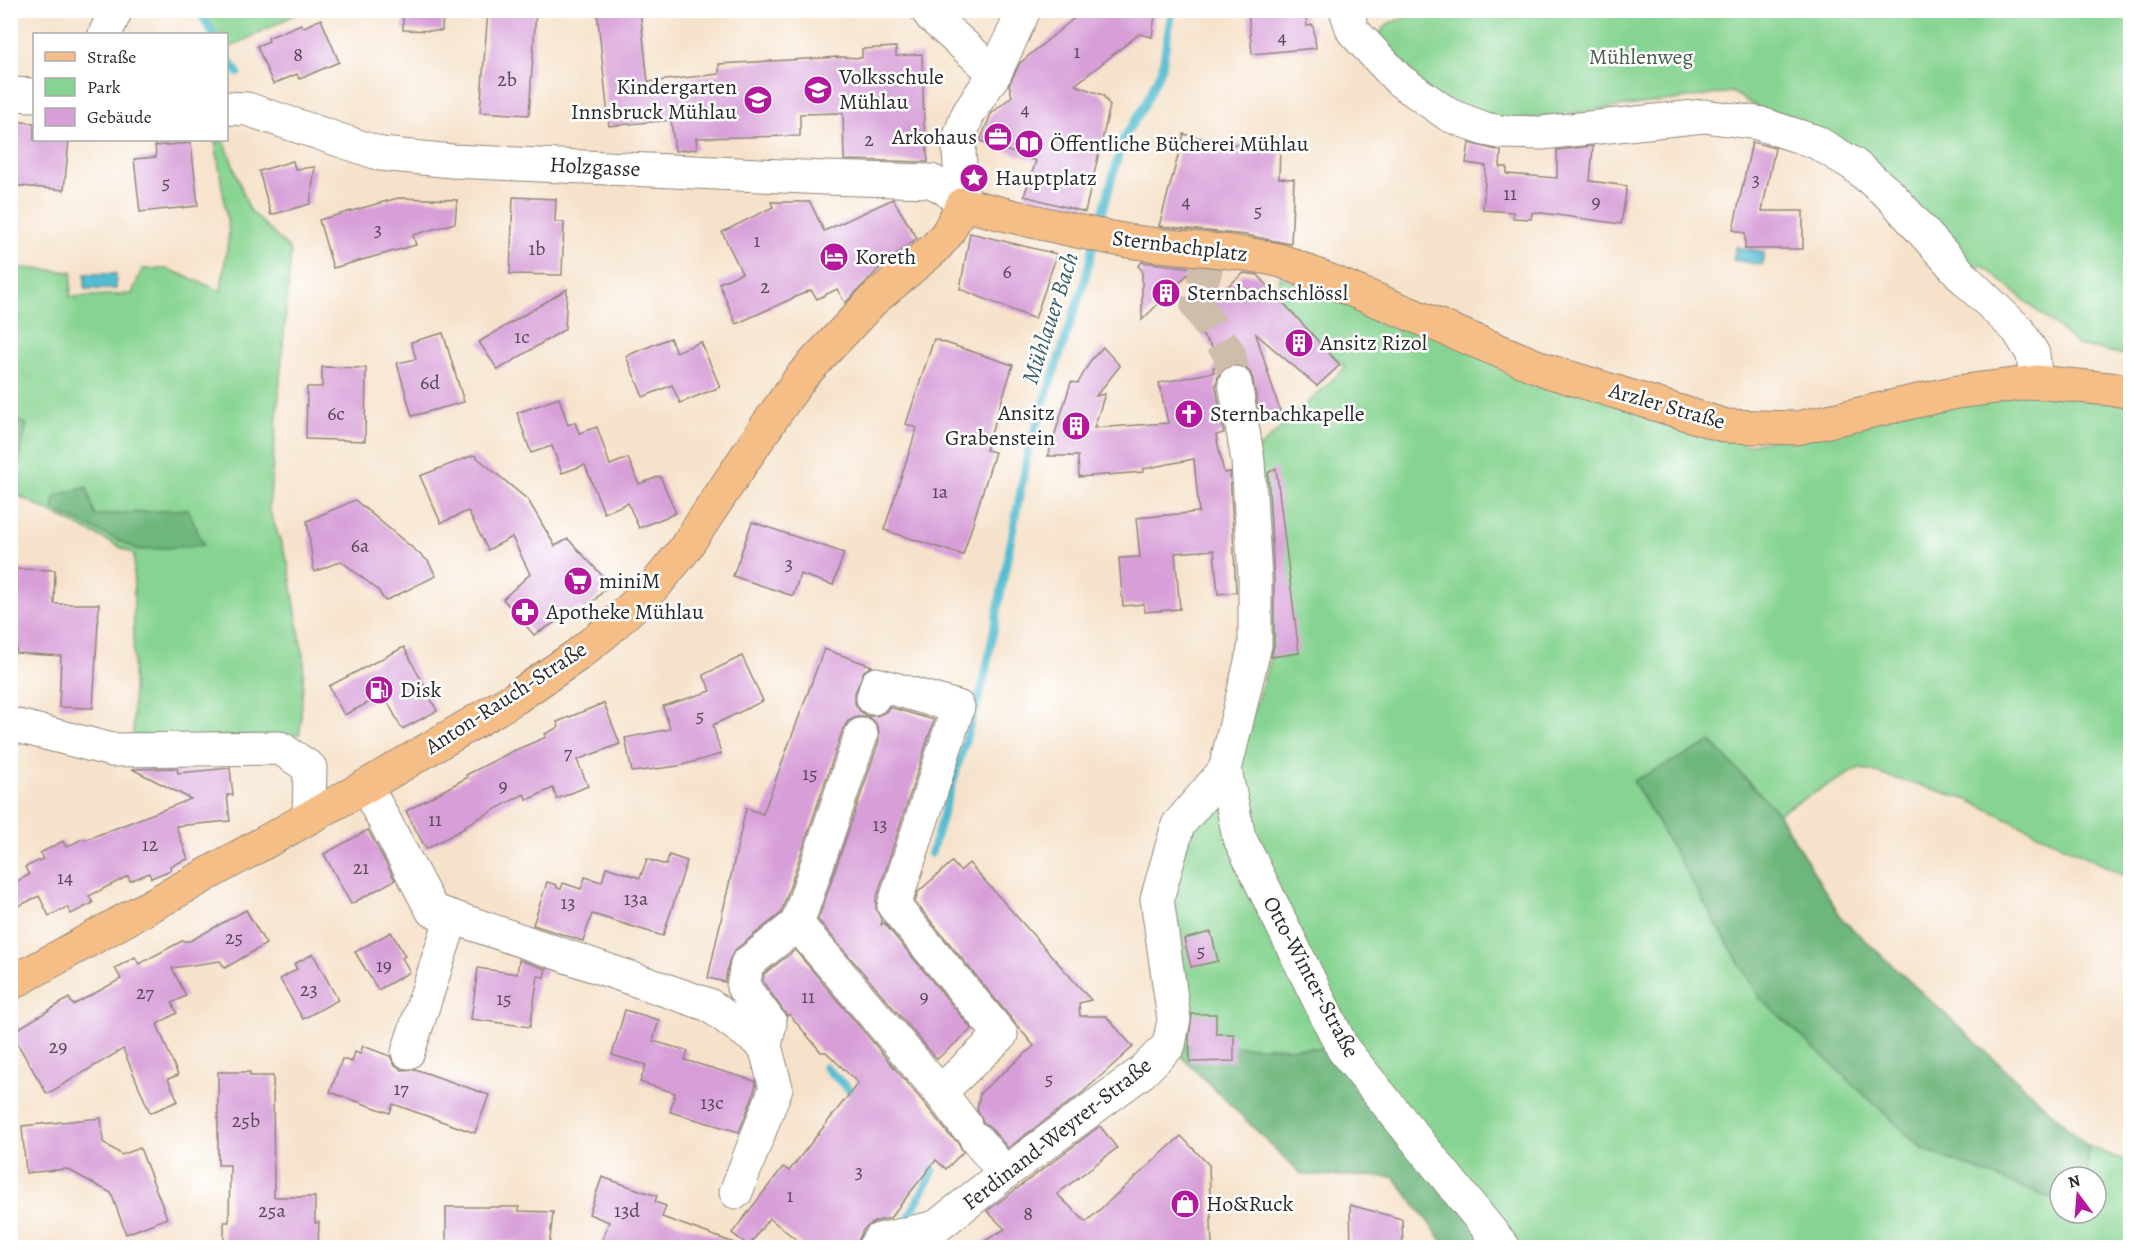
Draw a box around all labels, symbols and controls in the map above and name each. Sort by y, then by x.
house number: 4 [1277,24,1287,51]
legend [33,33,228,141]
house number: 1 [1074,38,1081,65]
house number: 8 [293,41,303,68]
park label: Mühlenweg [1589,42,1693,72]
text: Straße [87,45,136,69]
place label: Volksschule Mühlau [838,62,944,117]
house number: 2b [497,66,517,93]
place label: Kindergarten Innsbruck Mühlau [571,72,737,127]
school or university icon: Volksschule Mühlau [802,74,834,106]
text: Park [87,75,121,99]
school or university icon: Kindergarten Innsbruck Mühlau [742,84,774,116]
house number: 4 [1020,96,1030,123]
text: Gebäude [87,105,152,129]
office icon: Arkohaus [982,121,1014,153]
place label: Arkohaus [891,122,977,152]
house number: 2 [864,126,874,153]
library icon: Öffentliche Bücherei Mühlau [1013,128,1045,160]
place label: Öffentliche Bücherei Mühlau [1050,129,1309,159]
street label: Holzgasse [549,150,641,184]
place icon: Hauptplatz [958,162,990,194]
place label: Hauptplatz [995,163,1097,193]
house number: 3 [1752,166,1760,193]
house number: 5 [162,169,170,196]
house number: 11 [1503,180,1517,207]
house number: 4 [1181,188,1191,215]
house number: 9 [1591,188,1601,215]
house number: 5 [1254,197,1262,224]
house number: 3 [374,216,382,243]
street label: Sternbachplatz [1110,223,1250,269]
house number: 1 [754,227,761,254]
house number: 1b [529,235,546,262]
hotel icon: Koreth [818,241,850,273]
place label: Koreth [855,242,916,272]
water label: Mühlauer Bach [1014,248,1086,388]
house number: 6 [1002,258,1012,285]
house number: 2 [760,273,770,300]
building icon: Sternbachschlössl [1150,277,1182,309]
place label: Sternbachschlössl [1187,278,1348,308]
house number: 1c [514,323,530,350]
building icon: Ansitz Rizol [1283,327,1315,359]
place label: Ansitz Rizol [1319,328,1427,358]
house number: 6d [420,369,440,396]
street label: Arzler Straße [1605,375,1728,437]
place label: Ansitz Grabenstein [945,398,1055,453]
church icon: Sternbachkapelle [1173,398,1205,430]
place label: Sternbachkapelle [1210,399,1365,429]
house number: 6c [327,400,345,427]
building icon: Ansitz Grabenstein [1060,410,1092,442]
house number: 1a [932,478,949,505]
house number: 6a [351,532,370,559]
house number: 3 [785,550,793,577]
supermarket icon: miniM [562,565,594,597]
place label: miniM [599,566,660,596]
pharmacy icon: Apotheke Mühlau [509,596,541,628]
place label: Apotheke Mühlau [545,597,704,627]
street label: Anton-Rauch-Straße [418,634,593,762]
fuel station icon: Disk [363,674,395,706]
place label: Disk [400,675,442,705]
house number: 5 [696,702,704,729]
house number: 7 [564,739,573,766]
house number: 15 [802,760,818,787]
house number: 9 [498,772,508,799]
house number: 11 [428,806,442,833]
house number: 13 [872,811,888,838]
house number: 12 [142,831,159,858]
house number: 21 [353,854,369,881]
house number: 14 [57,864,73,891]
house number: 13a [624,885,649,912]
house number: 13 [560,889,576,916]
street label: Otto-Winter-Straße [1256,891,1366,1063]
house number: 25 [225,924,243,951]
house number: 5 [1197,937,1205,964]
house number: 19 [376,952,392,979]
house number: 23 [300,976,318,1003]
house number: 27 [136,979,155,1006]
house number: 11 [801,983,815,1010]
house number: 9 [919,983,929,1010]
house number: 15 [496,985,512,1012]
house number: 29 [49,1033,67,1060]
street label: Ferdinand-Weyrer-Straße [956,1051,1158,1217]
house number: 5 [1045,1065,1053,1092]
house number: 17 [393,1075,409,1102]
house number: 13c [700,1089,724,1116]
house number: 25b [232,1107,260,1134]
house number: 3 [855,1158,863,1185]
north arrow [2048,1165,2108,1225]
text: N [2066,1169,2083,1194]
house number: 1 [787,1182,794,1209]
shop icon: Ho&Ruck [1169,1188,1201,1220]
place label: Ho&Ruck [1206,1189,1294,1219]
house number: 25a [258,1197,286,1224]
house number: 13d [614,1197,640,1224]
house number: 8 [1023,1200,1033,1227]

